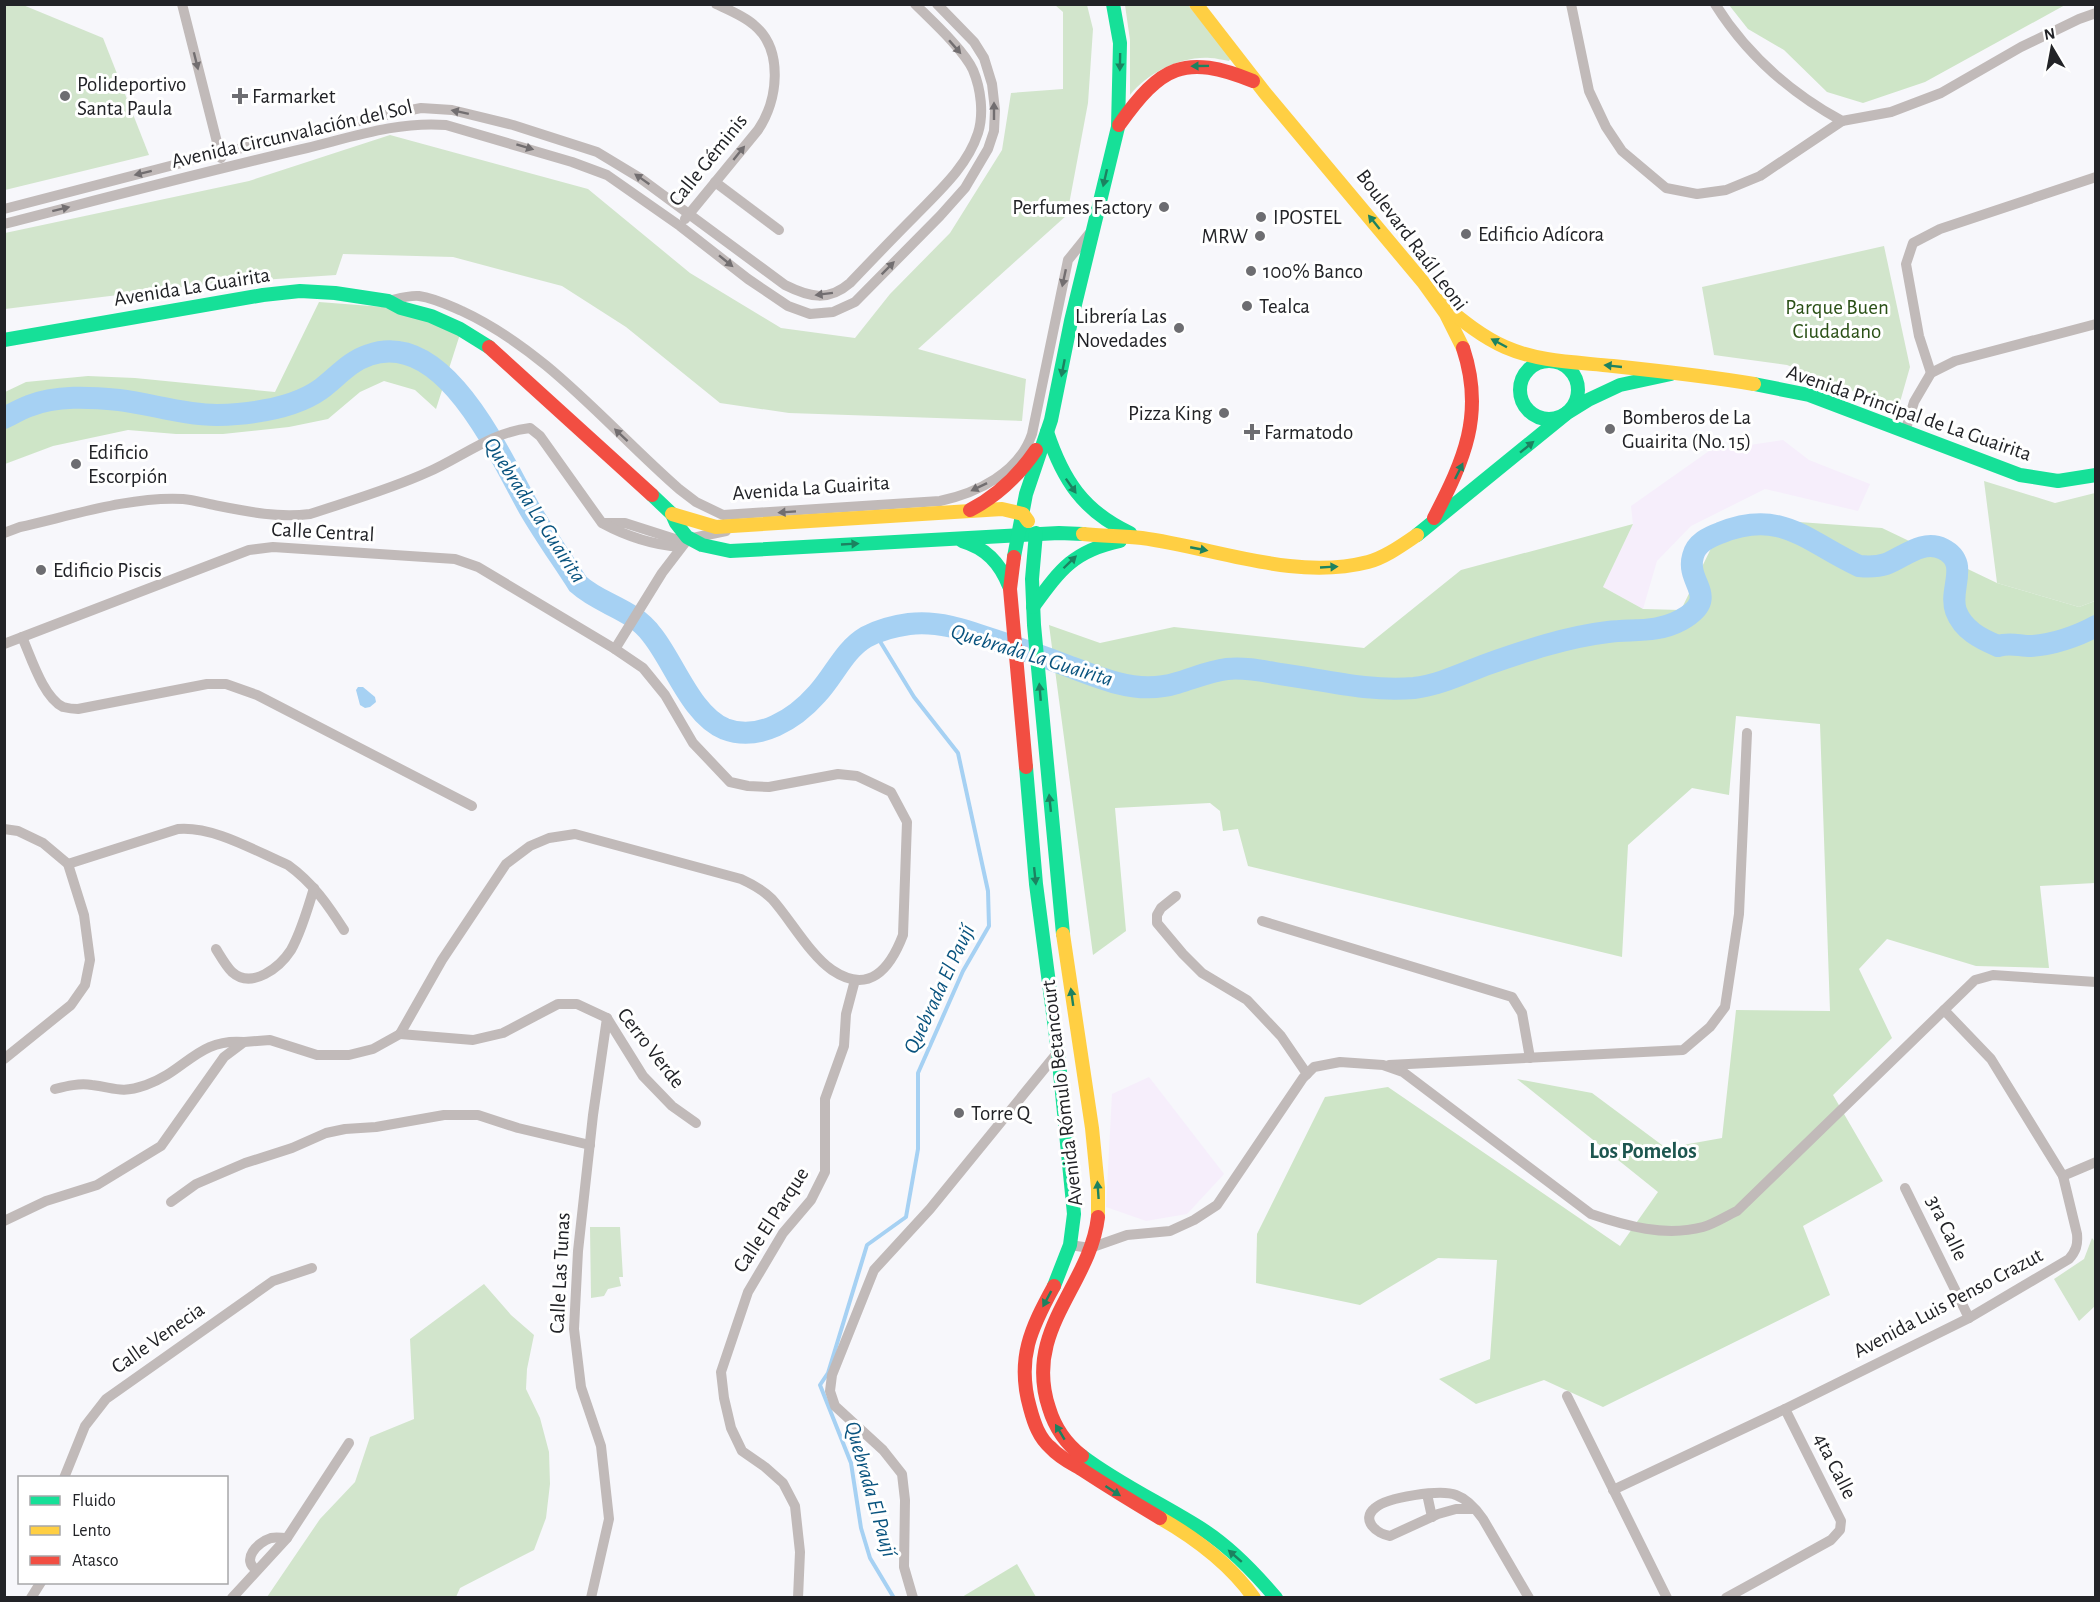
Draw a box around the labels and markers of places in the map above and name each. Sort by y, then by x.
place label: Polideportivo Santa Paula [77,74,186,119]
place label: Farmarket [252,86,336,107]
marker: Polideportivo Santa Paula [58,89,72,103]
marker: Farmarket [233,89,247,103]
place label: Perfumes Factory [1012,197,1152,218]
marker: Perfumes Factory [1157,200,1171,214]
place label: IPOSTEL [1273,207,1342,228]
marker: IPOSTEL [1254,210,1268,224]
place label: Edificio Adícora [1478,224,1605,245]
place label: MRW [1202,226,1248,247]
marker: Edificio Adícora [1459,227,1473,241]
marker: MRW [1253,229,1267,243]
place label: 100% Banco [1263,261,1363,282]
marker: 100% Banco [1244,264,1258,278]
place label: Tealca [1259,296,1310,317]
marker: Tealca [1240,299,1254,313]
place label: Librería Las Novedades [1075,306,1167,351]
marker: Librería Las Novedades [1172,321,1186,335]
place label: Pizza King [1128,403,1213,424]
marker: Pizza King [1217,406,1231,420]
place label: Bomberos de La Guairita (No. 15) [1622,407,1752,452]
place label: Farmatodo [1264,422,1353,443]
marker: Bomberos de La Guairita (No. 15) [1603,422,1617,436]
marker: Farmatodo [1245,425,1259,439]
place label: Edificio Escorpión [88,442,168,487]
marker: Edificio Escorpión [69,457,83,471]
place label: Edificio Piscis [53,560,162,581]
marker: Edificio Piscis [34,563,48,577]
place label: Torre Q [971,1103,1033,1124]
marker: Torre Q [952,1106,966,1120]

